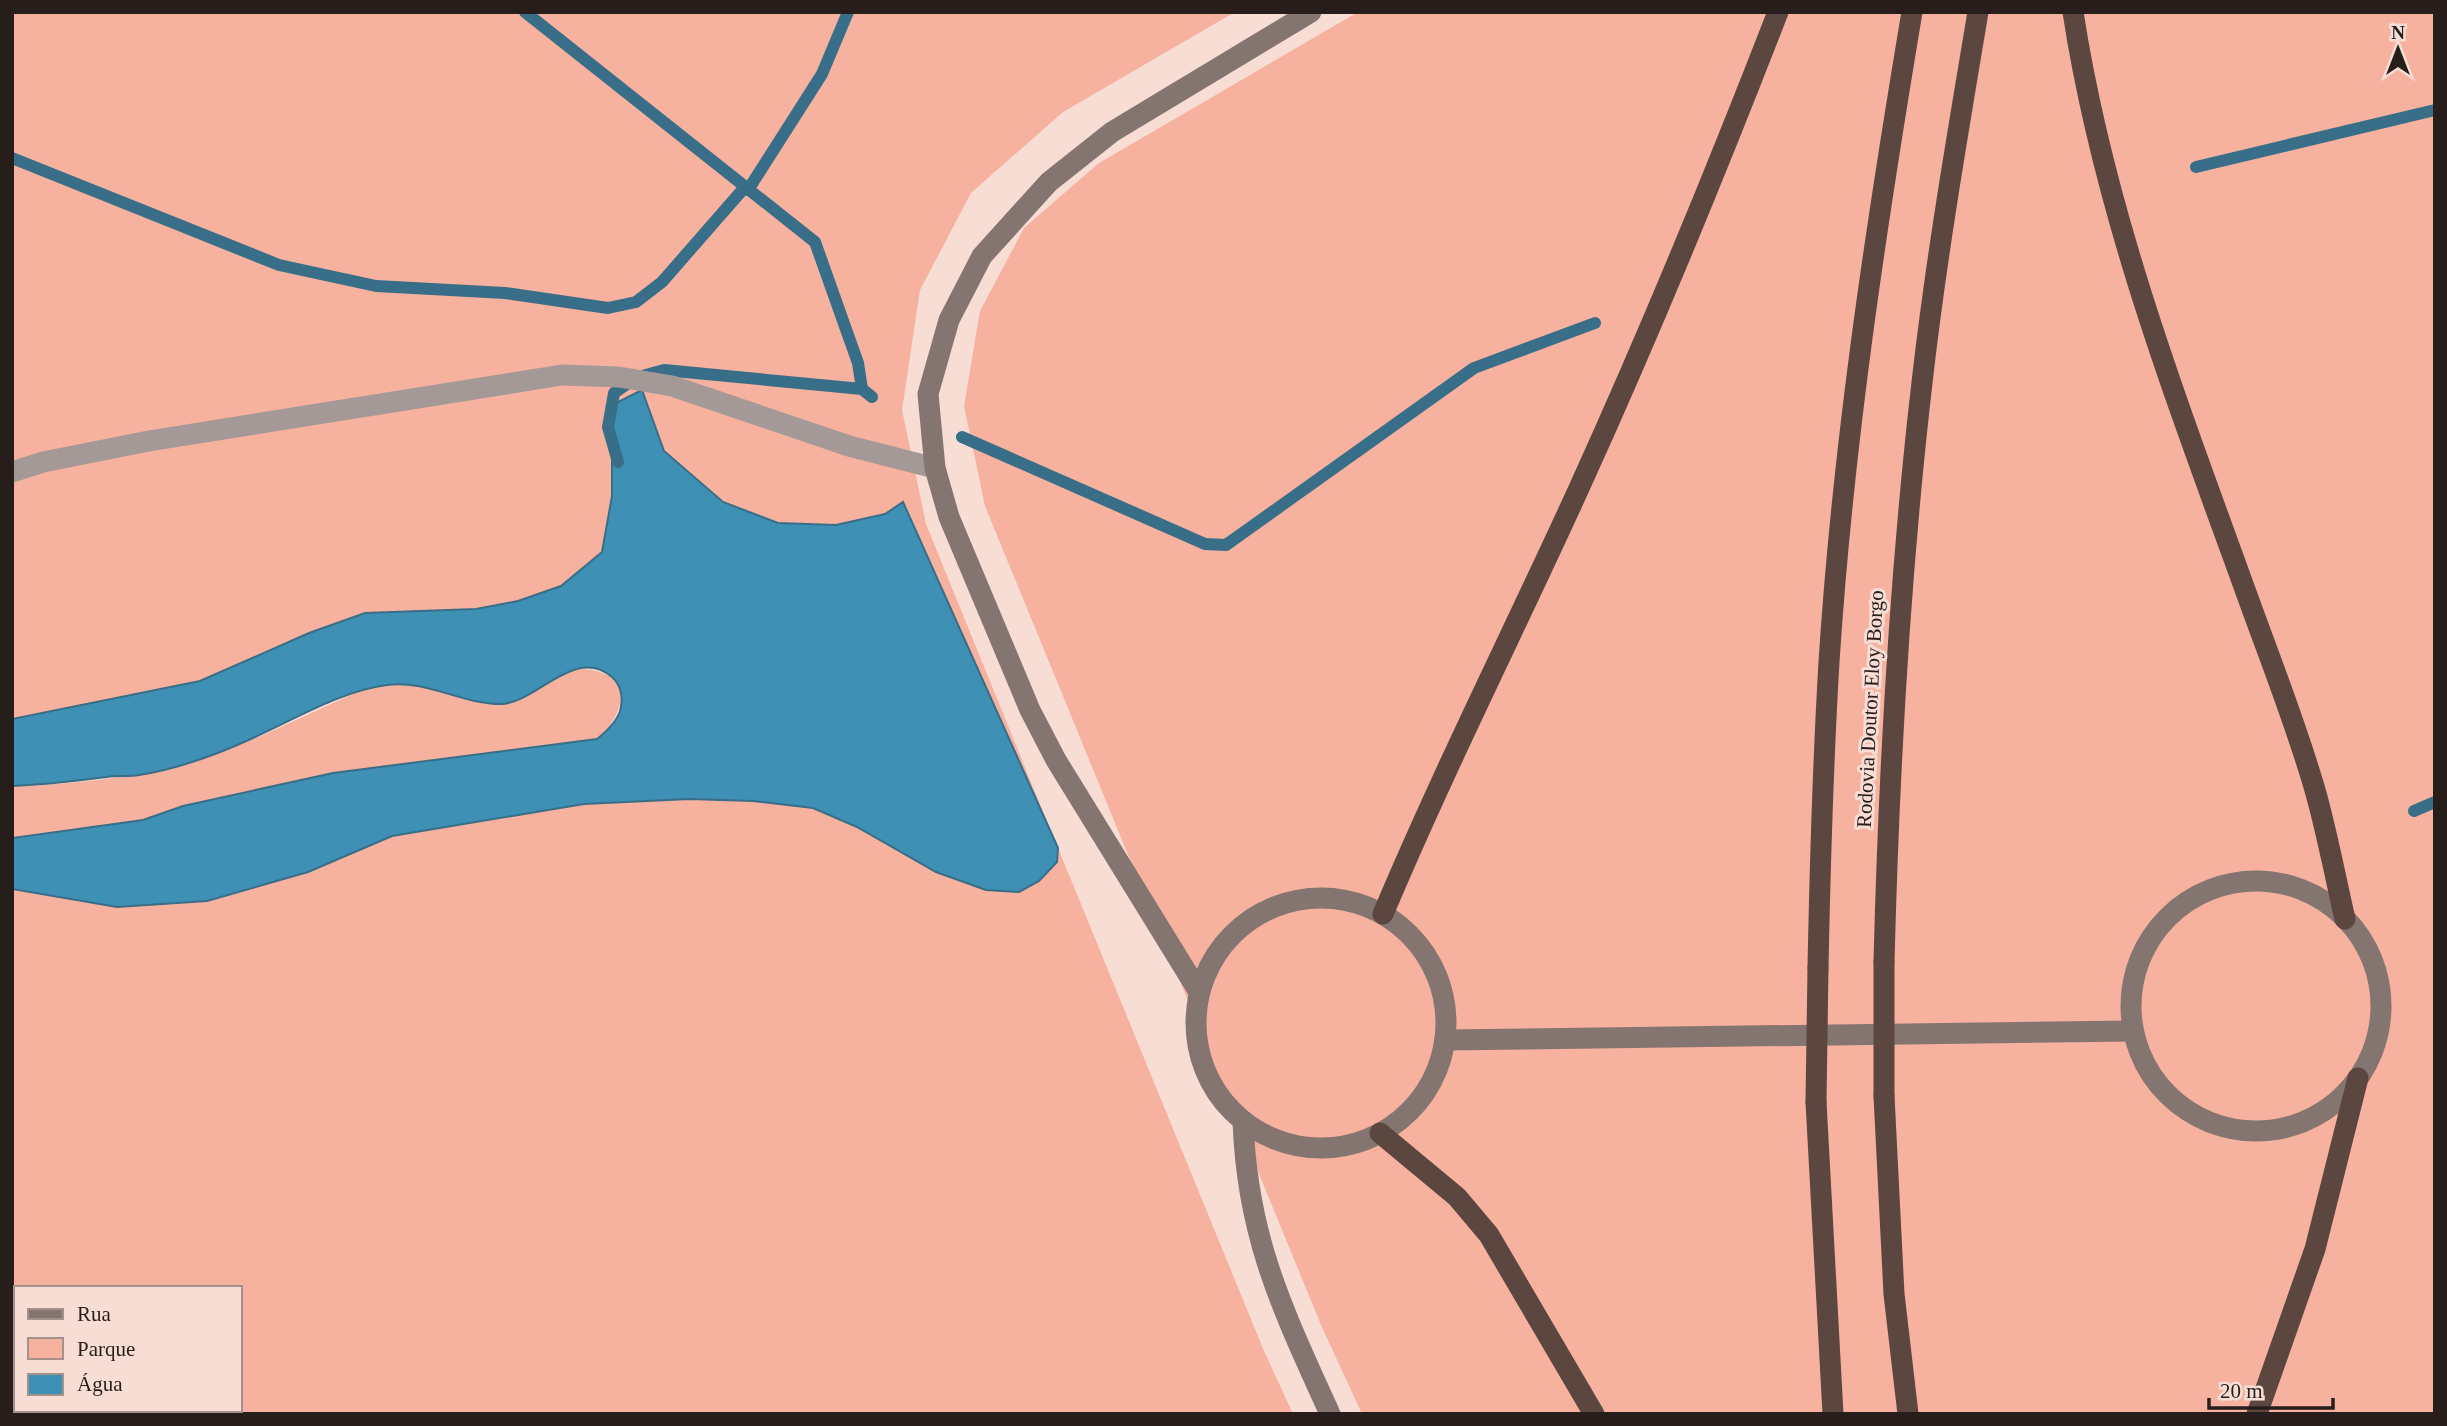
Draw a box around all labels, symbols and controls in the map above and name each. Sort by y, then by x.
north arrow [2363,14,2433,84]
text: N [2391,22,2405,43]
street label: Rodovia Doutor Eloy Borgo [1852,589,1888,829]
legend [14,1286,242,1412]
text: Rua [77,1302,112,1326]
text: Parque [77,1337,135,1361]
scale bar [2209,1366,2333,1410]
text: Água [77,1372,123,1396]
text: 20 m [2220,1379,2263,1403]

